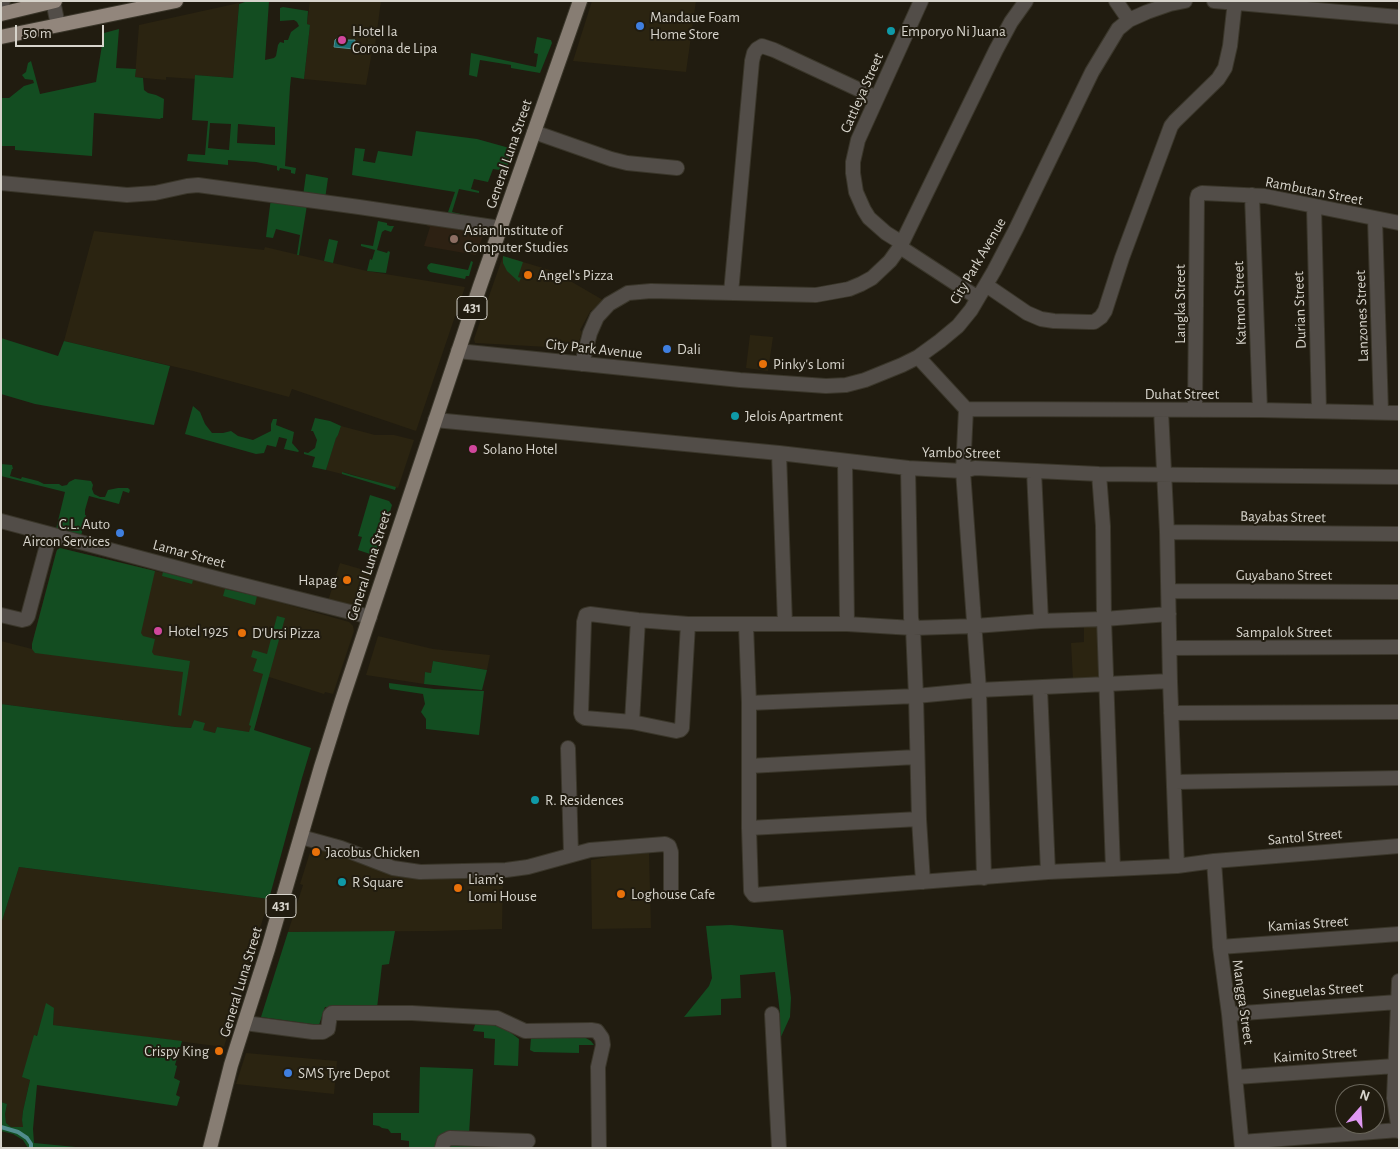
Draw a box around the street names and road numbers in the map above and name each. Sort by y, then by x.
street label: Cattleya Street [836,50,888,136]
street label: General Luna Street [482,97,536,211]
street label: Rambutan Street [1264,173,1364,209]
street label: City Park Avenue [946,214,1010,308]
street label: Katmon Street [1230,260,1250,346]
street label: Langka Street [1171,264,1189,344]
street label: Lanzones Street [1351,270,1373,362]
street label: Durian Street [1290,271,1310,349]
road number: 431 [457,296,487,320]
street label: City Park Avenue [545,335,643,363]
street label: Duhat Street [1145,385,1219,403]
street label: Yambo Street [922,443,1000,463]
street label: Bayabas Street [1240,507,1326,527]
street label: General Luna Street [343,509,395,623]
street label: Lamar Street [151,536,227,572]
street label: Guyabano Street [1236,566,1332,584]
street label: Sampalok Street [1236,623,1332,641]
street label: Santol Street [1267,825,1343,849]
road number: 431 [266,894,296,918]
street label: Kamias Street [1267,912,1349,936]
street label: General Luna Street [216,925,266,1039]
street label: Mangga Street [1228,958,1258,1046]
street label: Sineguelas Street [1262,978,1364,1004]
street label: Kaimito Street [1272,1043,1358,1067]

